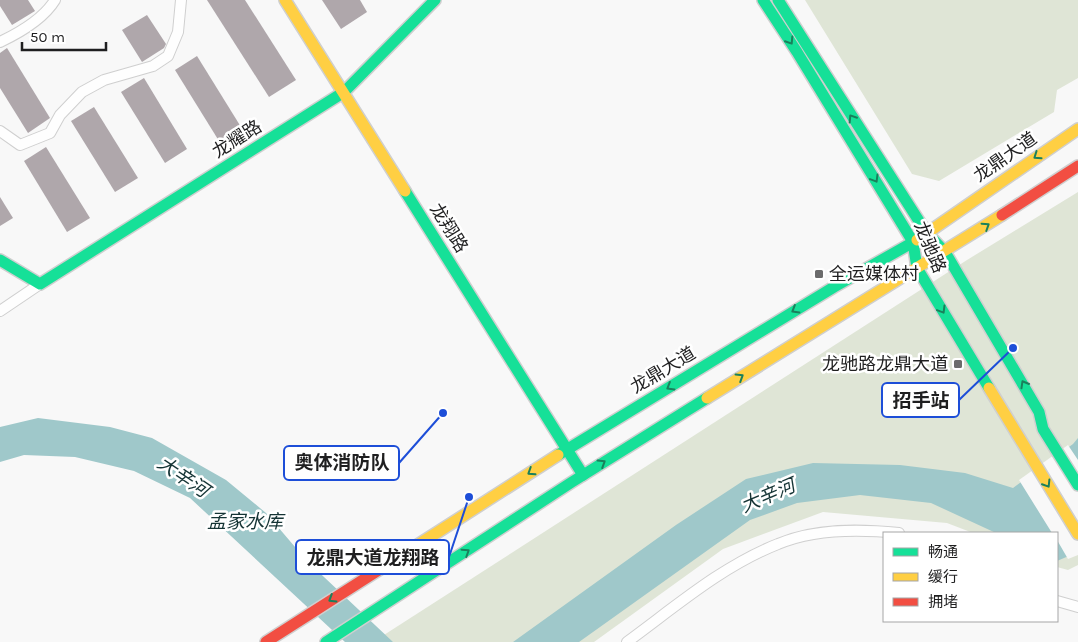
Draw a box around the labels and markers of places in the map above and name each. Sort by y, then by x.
place label: 全运媒体村 [829,263,919,285]
marker: 全运媒体村 [813,268,825,280]
place label: 龙驰路龙鼎大道 [822,353,948,375]
marker: 龙驰路龙鼎大道 [952,358,964,370]
callout: 招手站 [882,383,959,417]
callout: 奥体消防队 [284,446,399,480]
callout: 龙鼎大道龙翔路 [296,540,449,574]

